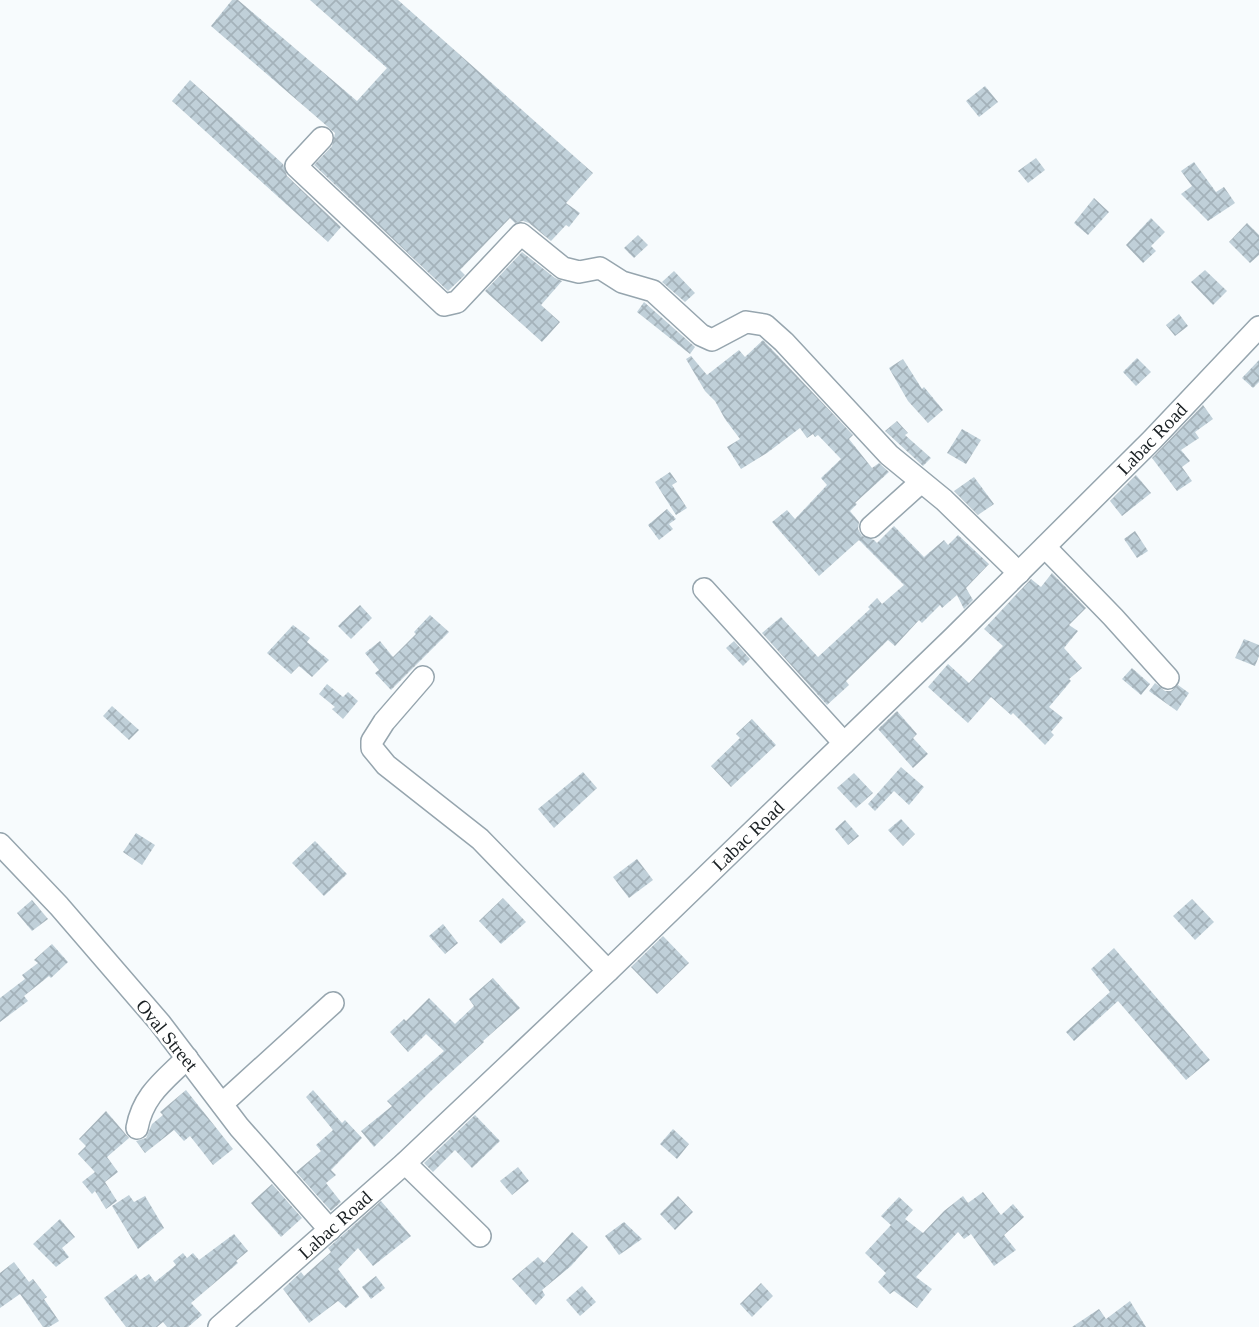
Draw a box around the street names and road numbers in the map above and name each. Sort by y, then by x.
street label: Labac Road [1113,399,1192,479]
street label: Labac Road [708,796,788,875]
street label: Oval Street [132,995,203,1076]
street label: Labac Road [294,1186,376,1263]

